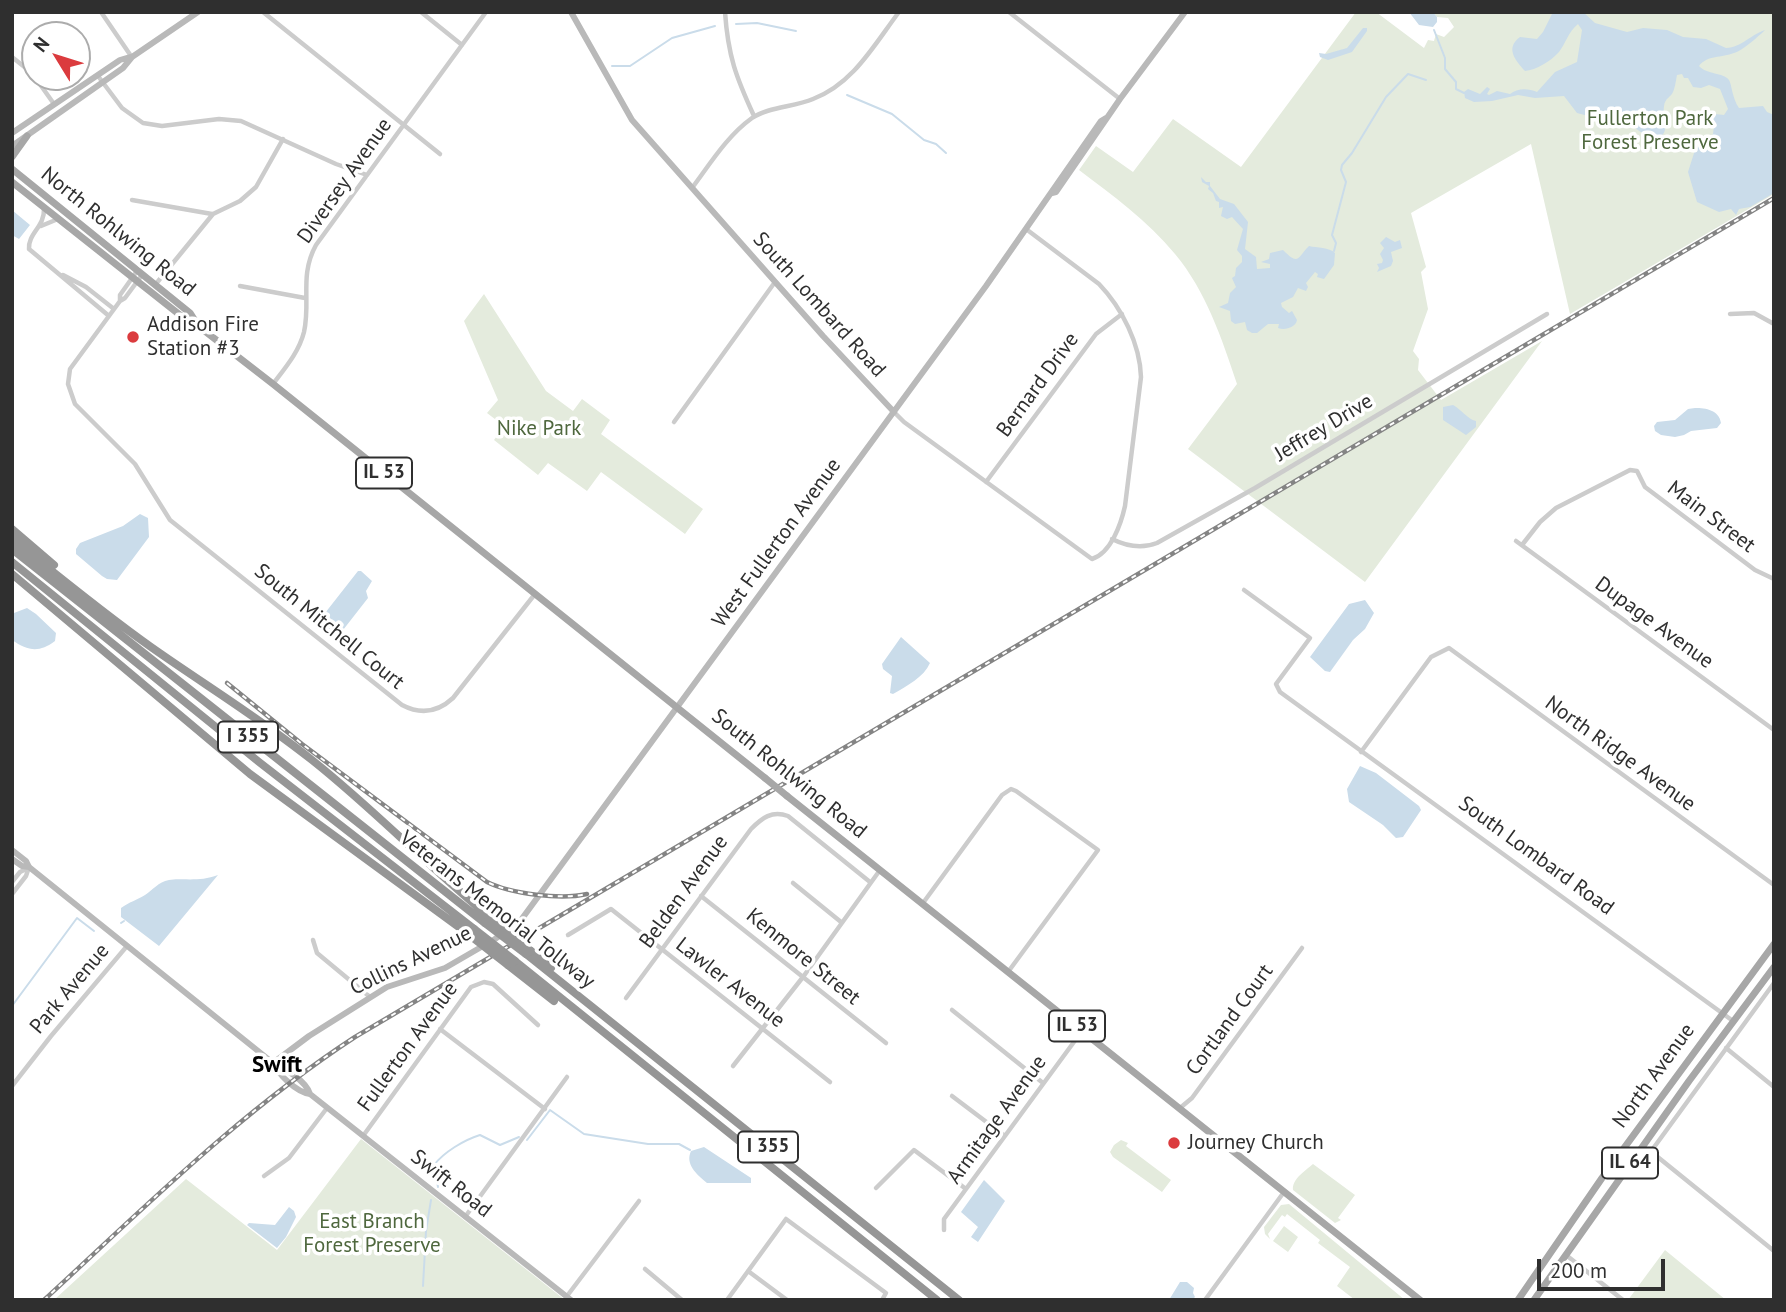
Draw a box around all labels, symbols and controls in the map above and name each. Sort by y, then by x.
north arrow [21,21,91,91]
text: N [28,32,54,57]
park label: Fullerton Park Forest Preserve [1581,106,1719,156]
street label: Diversey Avenue [292,114,398,248]
street label: North Rohlwing Road [36,162,200,302]
street label: South Lombard Road [747,227,891,383]
place label: Addison Fire Station #3 [147,312,259,362]
street label: Bernard Drive [992,328,1084,442]
marker: Addison Fire Station #3 [125,329,141,345]
street label: Jeffrey Drive [1270,389,1378,467]
park label: Nike Park [497,416,581,442]
street label: West Fullerton Avenue [707,454,847,632]
road number: IL 53 [356,458,412,488]
street label: Main Street [1662,476,1760,558]
street label: South Mitchell Court [249,559,409,695]
street label: Dupage Avenue [1590,572,1718,674]
street label: North Ridge Avenue [1540,691,1700,817]
street label: South Rohlwing Road [706,704,872,844]
road number: I 355 [218,722,278,752]
street label: South Lombard Road [1453,791,1619,921]
street label: Veterans Memorial Tollway [394,826,600,994]
street label: Belden Avenue [635,831,733,953]
street label: Kenmore Street [741,903,865,1011]
street label: Collins Avenue [346,921,476,1001]
street label: Lawler Avenue [670,933,790,1033]
street label: Park Avenue [25,939,115,1039]
street label: Cortland Court [1181,960,1279,1080]
street label: Fullerton Avenue [353,977,463,1117]
road number: IL 53 [1049,1010,1105,1042]
street label: North Avenue [1608,1019,1700,1133]
district label: Swift [252,1051,302,1079]
street label: Armitage Avenue [942,1051,1052,1189]
place label: Journey Church [1188,1130,1324,1156]
road number: I 355 [738,1132,798,1162]
marker: Journey Church [1166,1135,1182,1151]
street label: Swift Road [406,1145,496,1223]
road number: IL 64 [1602,1148,1658,1178]
park label: East Branch Forest Preserve [303,1209,441,1259]
scale bar [1541,1246,1669,1290]
text: 200 m [1550,1257,1607,1284]

